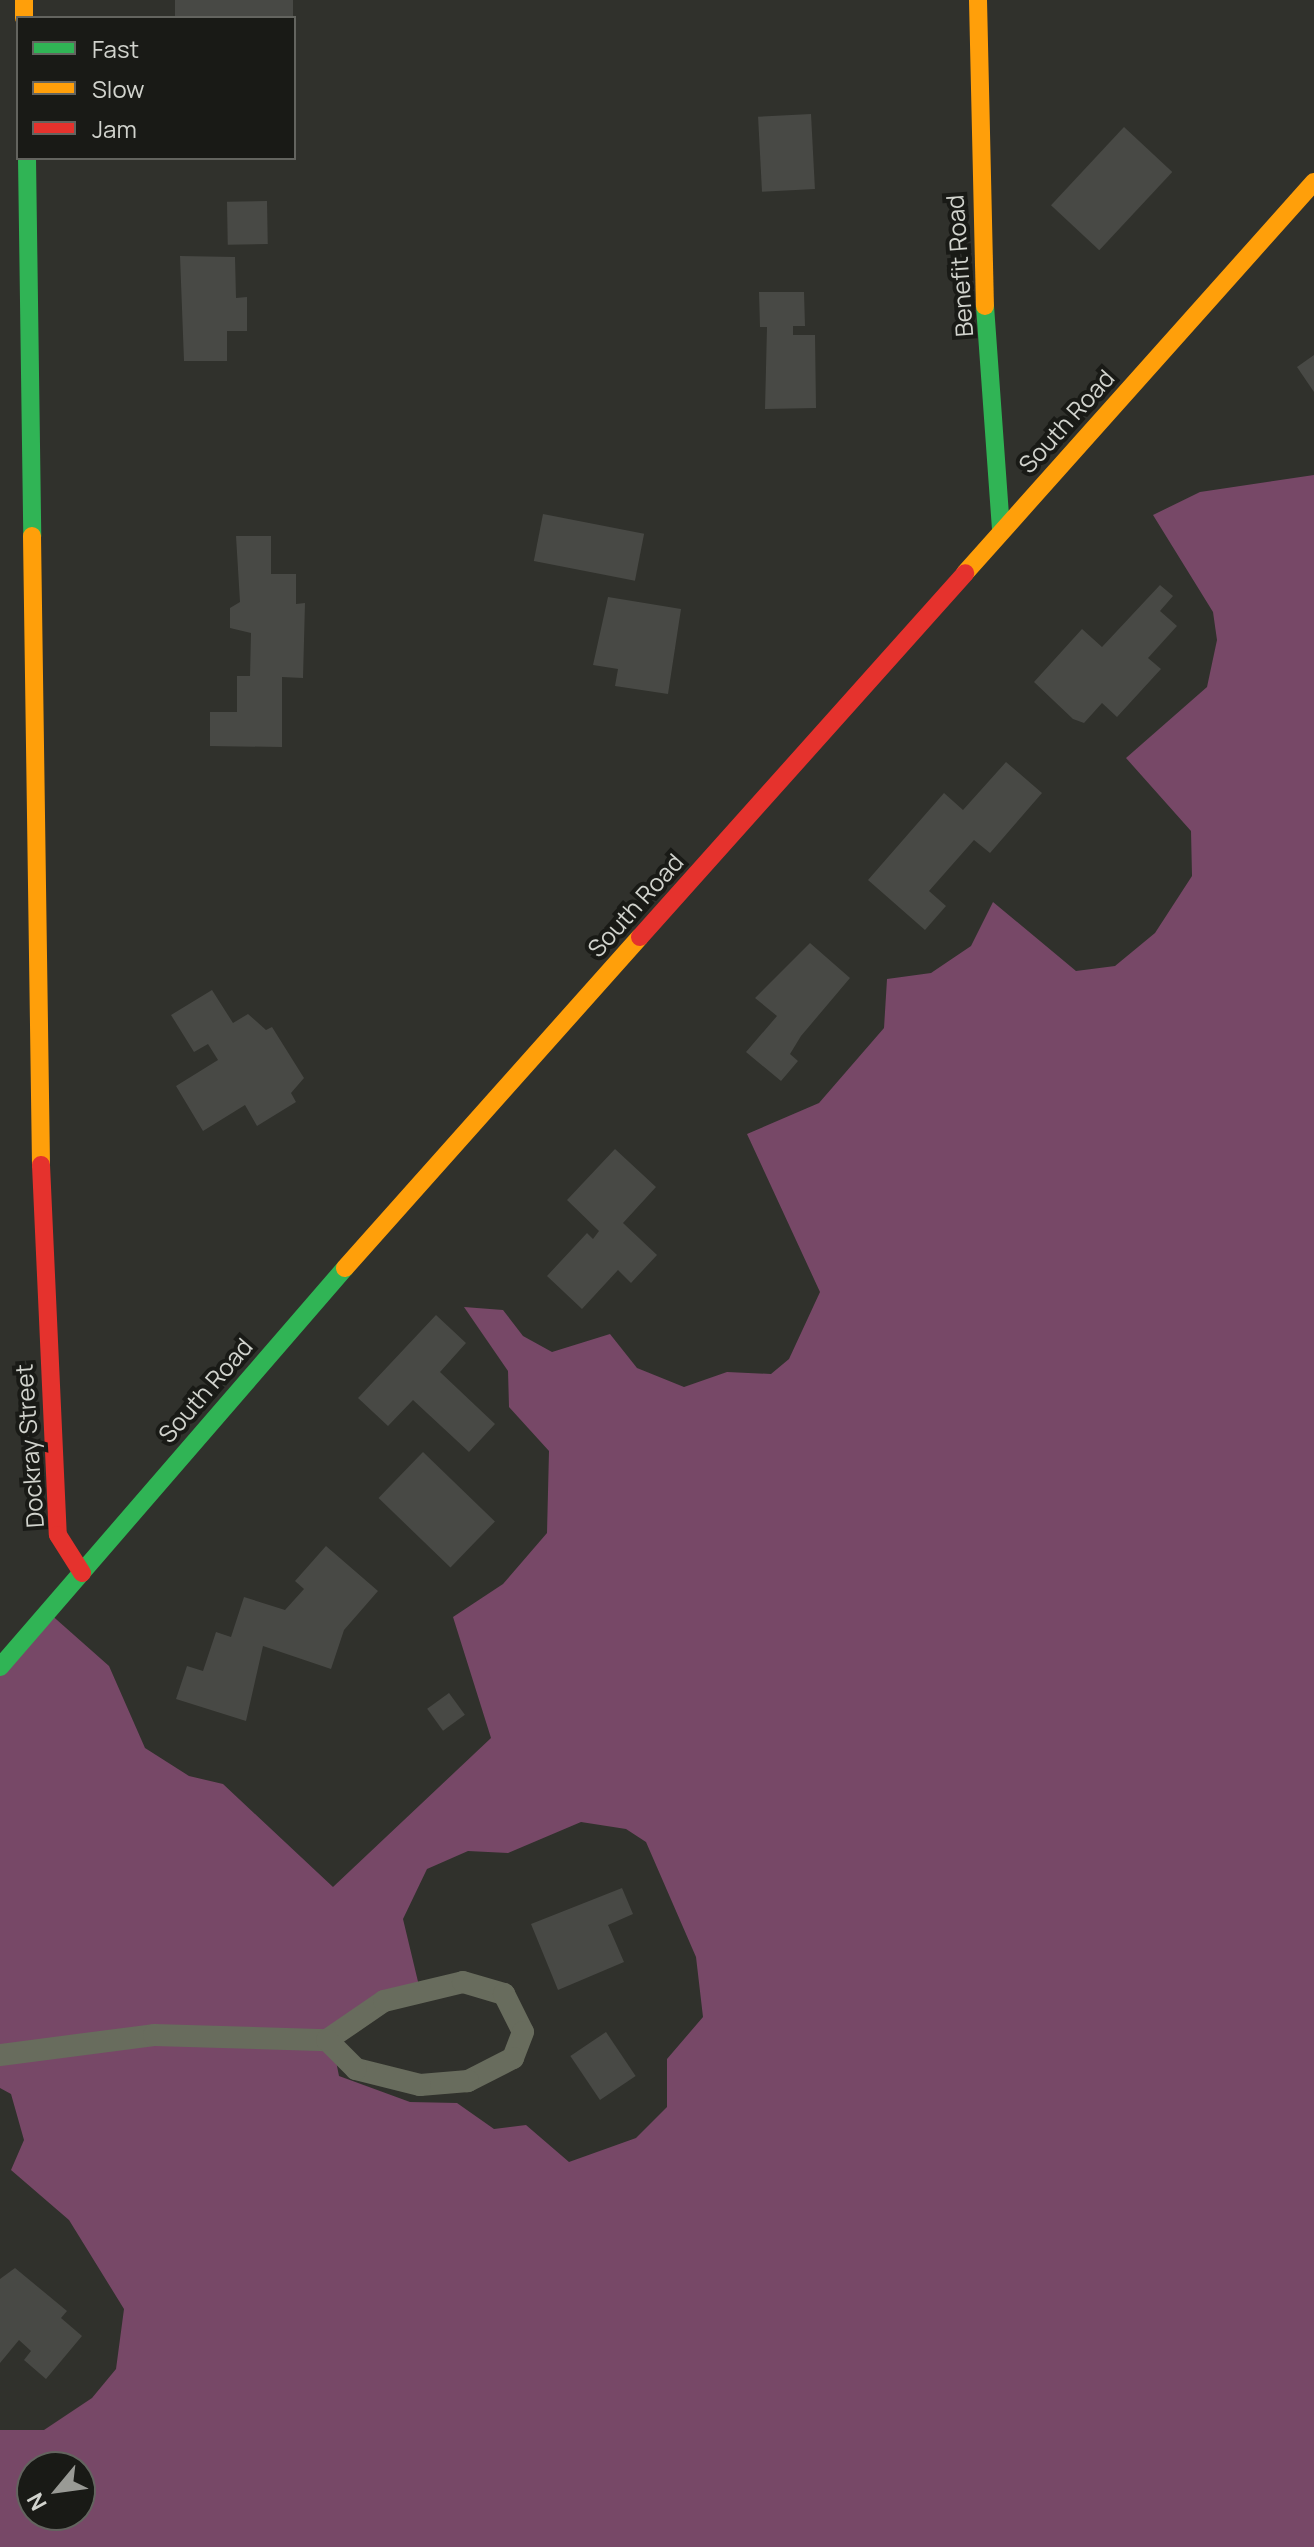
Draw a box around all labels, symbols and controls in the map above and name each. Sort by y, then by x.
legend [16,16,296,160]
text: Fast [92,32,139,65]
text: Slow [92,72,145,105]
text: Jam [92,112,137,145]
street label: Benefit Road [940,194,978,338]
street label: South Road [1012,364,1120,478]
street label: South Road [581,848,689,962]
street label: South Road [152,1332,258,1448]
street label: Dockray Street [9,1363,49,1529]
north arrow [16,2451,96,2531]
text: N [20,2487,54,2516]

